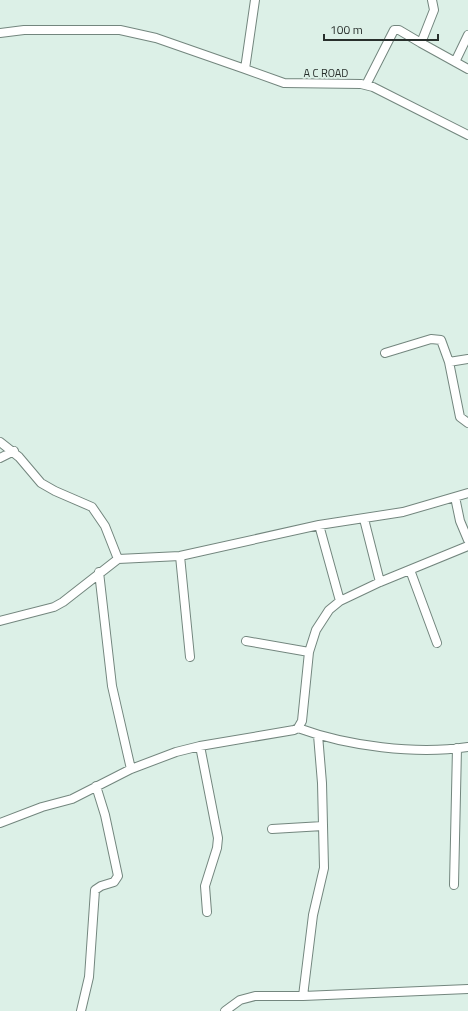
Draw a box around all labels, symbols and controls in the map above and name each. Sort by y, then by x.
scale bar [324,16,438,42]
text: 100 m [330,20,363,39]
street label: A C ROAD [304,65,348,81]

